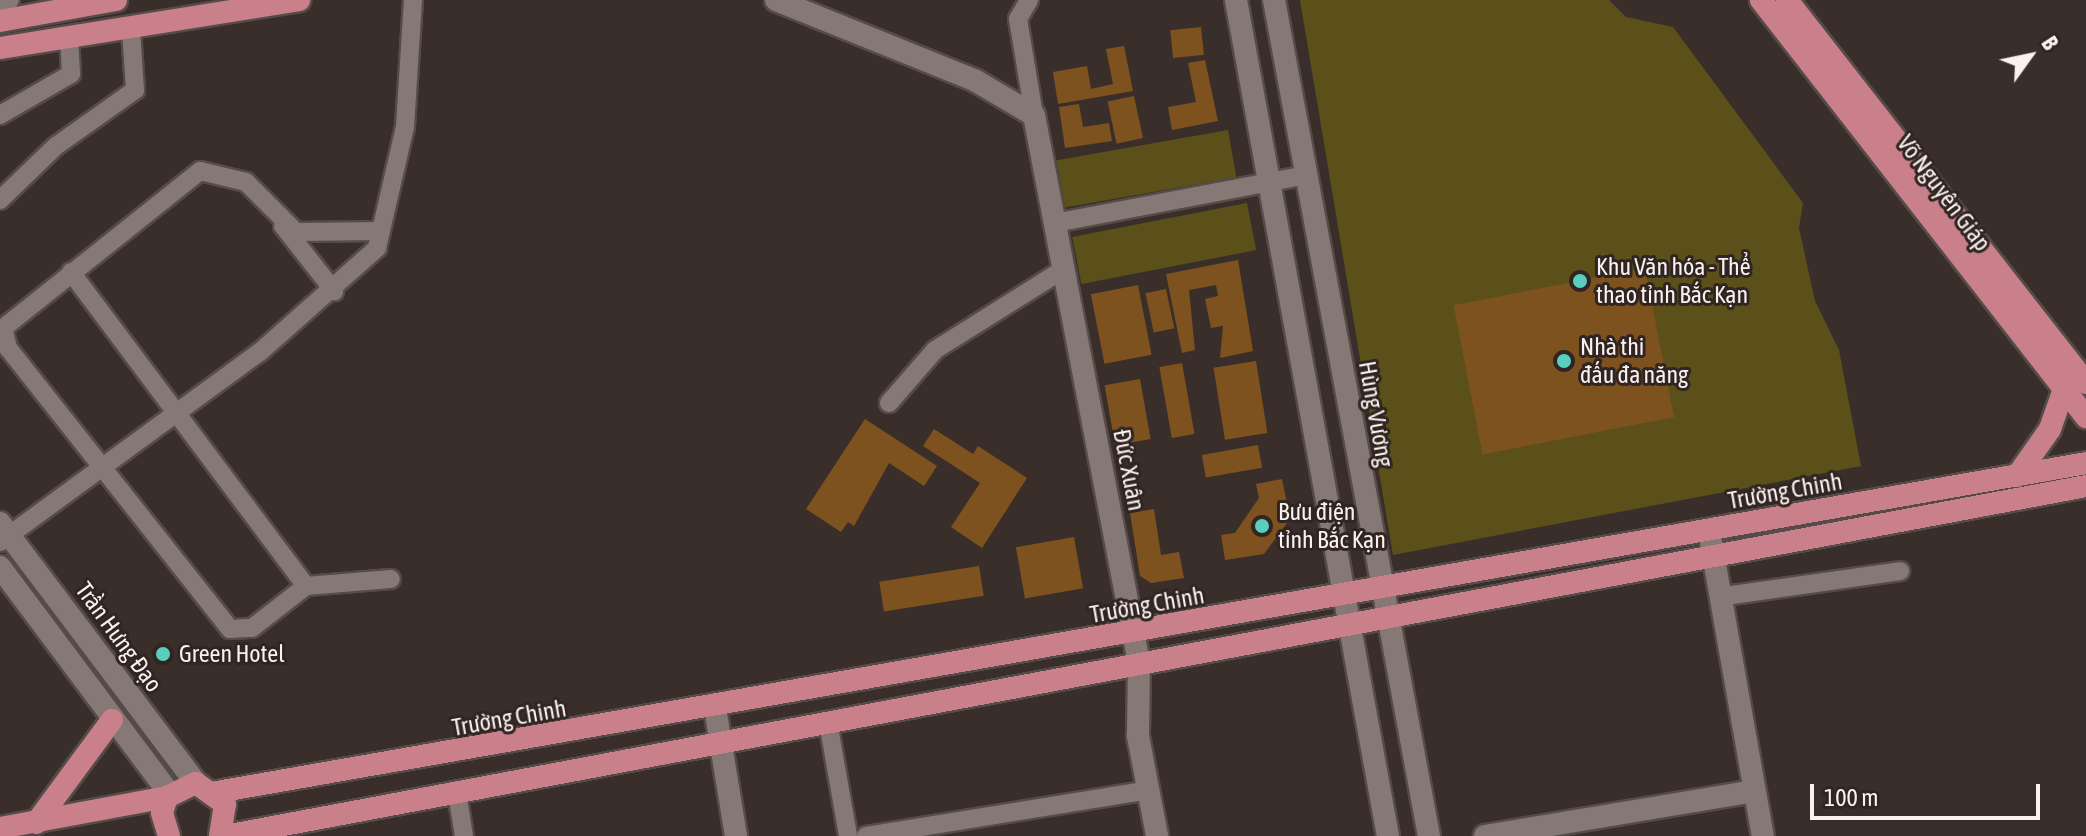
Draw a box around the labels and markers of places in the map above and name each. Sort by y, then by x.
place label: Khu Văn hóa - Thể thao tỉnh Bắc Kạn [1596,253,1751,309]
marker: Khu Văn hóa - Thể thao tỉnh Bắc Kạn [1571,272,1589,290]
place label: Nhà thi đấu đa năng [1580,333,1688,389]
marker: Nhà thi đấu đa năng [1555,352,1573,370]
place label: Bưu điện tỉnh Bắc Kạn [1278,498,1386,554]
marker: Bưu điện tỉnh Bắc Kạn [1253,517,1271,535]
place label: Green Hotel [179,640,285,668]
marker: Green Hotel [154,645,172,663]

